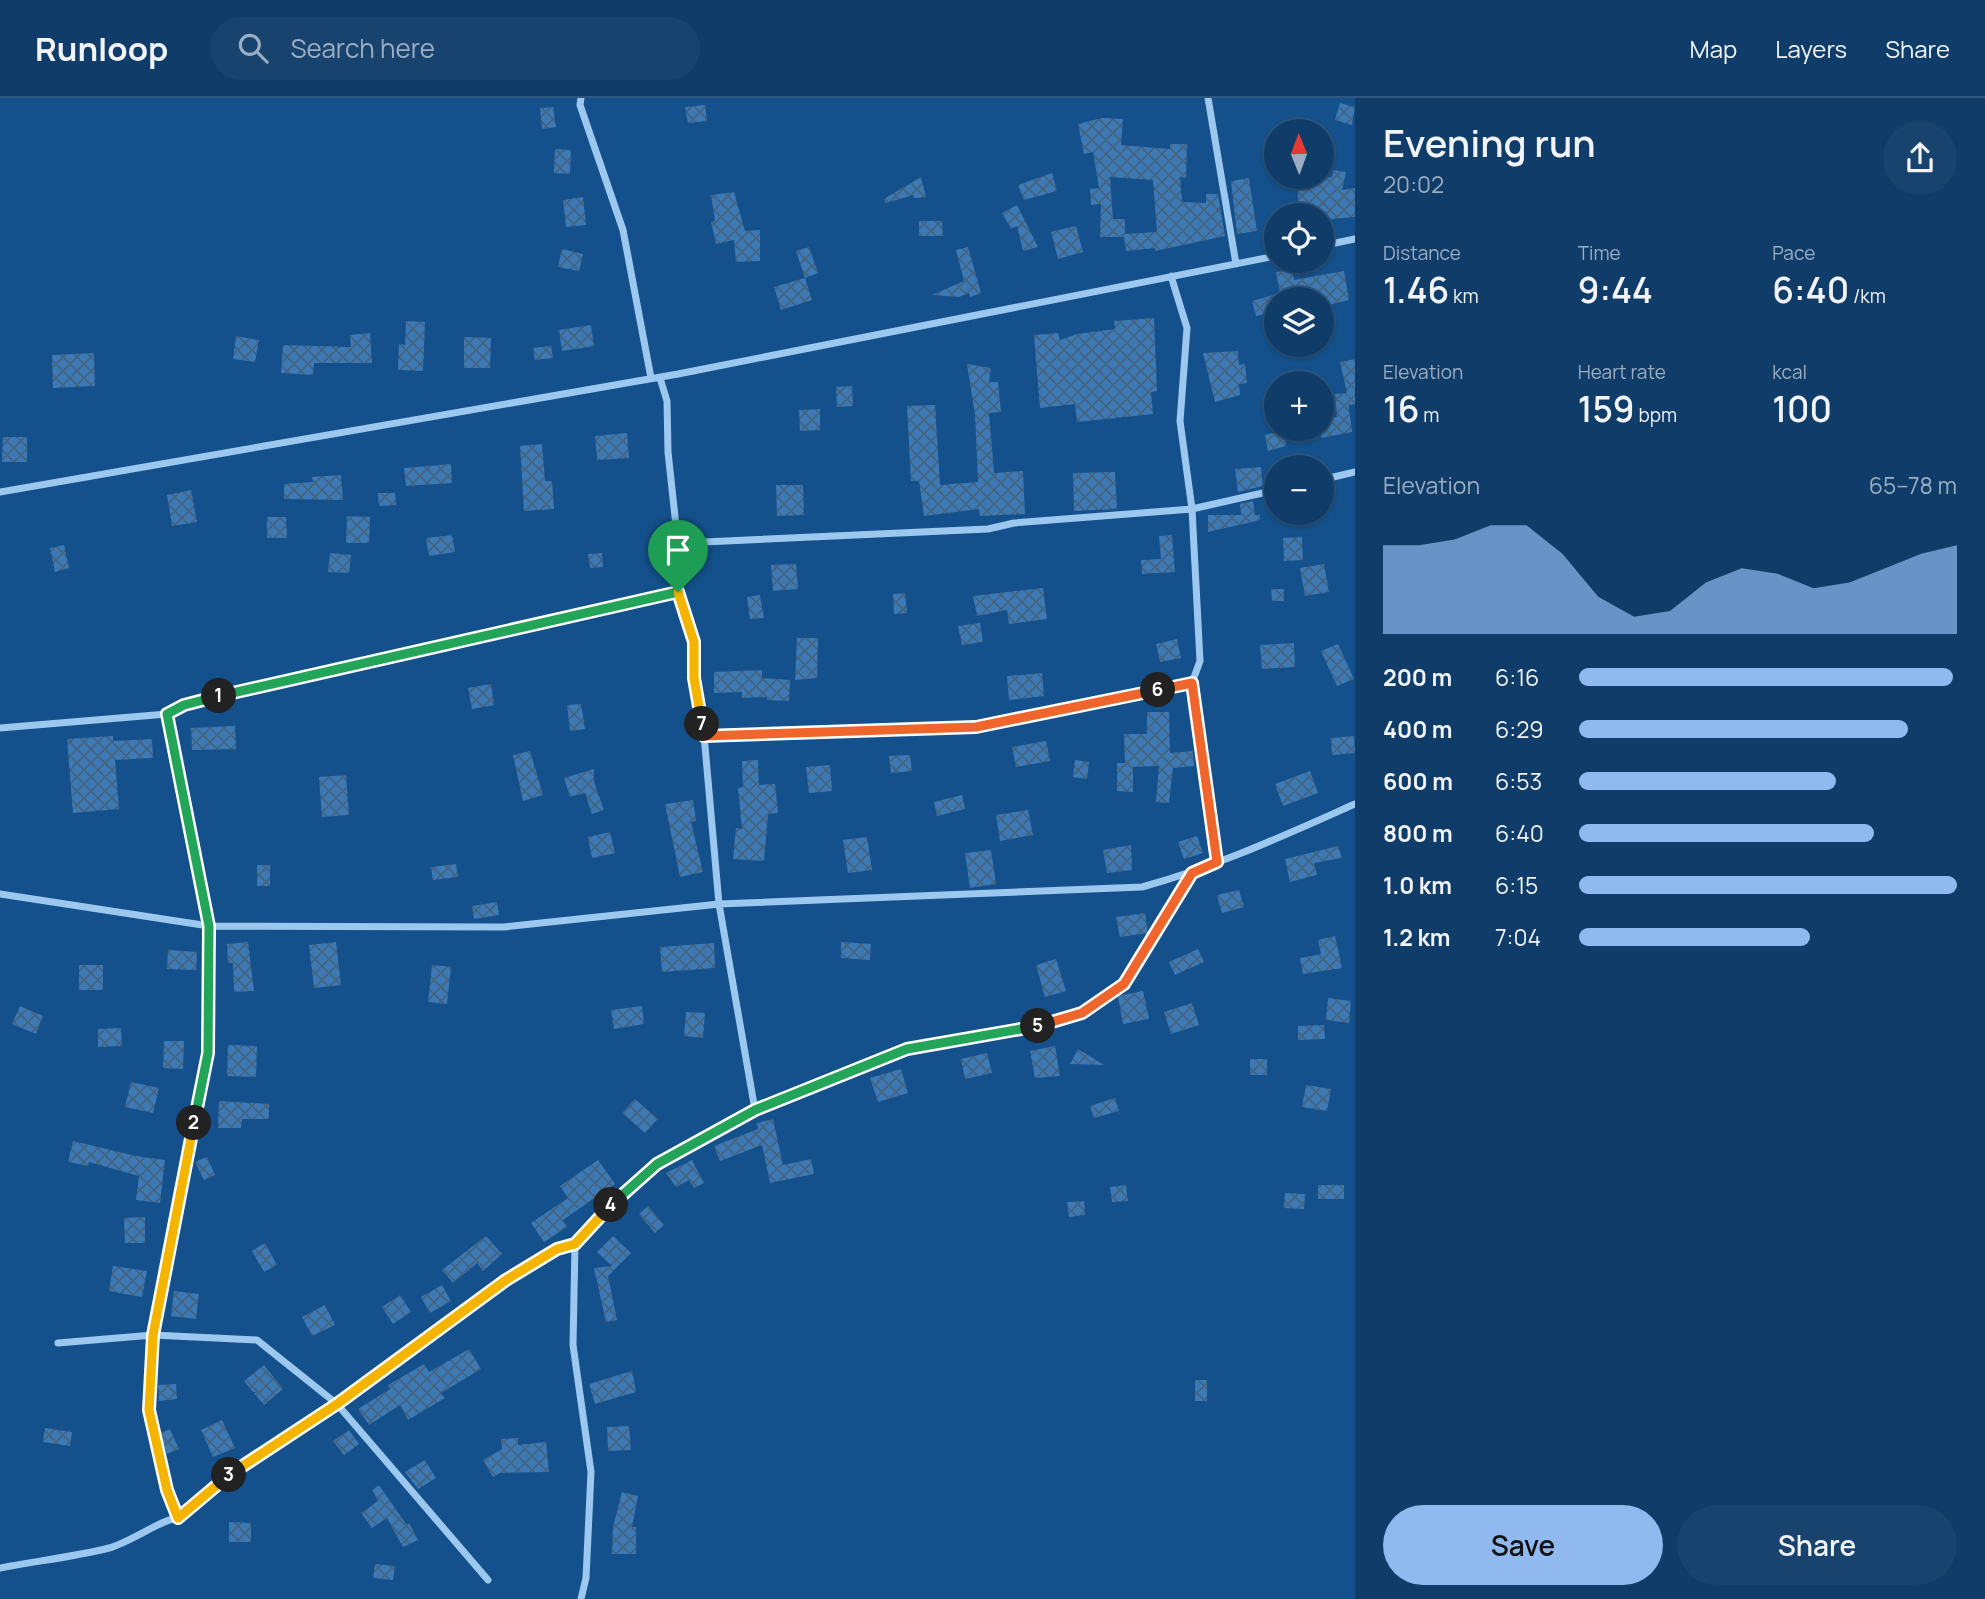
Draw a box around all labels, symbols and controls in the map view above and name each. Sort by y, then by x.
search box [210,17,700,80]
text: Runloop [35,26,168,71]
icon: search [234,29,272,67]
text: Search here [290,30,435,66]
text: Map [1690,32,1737,65]
text: Layers [1775,32,1847,65]
text: Share [1885,32,1950,65]
text: Evening run [1383,116,1596,168]
north arrow [1264,119,1334,189]
map controls [1264,119,1334,525]
button: share [1883,121,1957,195]
text: 20:02 [1383,168,1444,200]
button: locate [1264,203,1334,273]
text: Distance [1383,240,1461,266]
text: Time [1578,240,1621,266]
text: Pace [1772,240,1815,266]
text: 1.46 [1383,266,1449,314]
text: 9:44 [1578,266,1653,314]
text: 6:40 [1772,266,1849,314]
text: km [1449,283,1479,309]
text: /km [1849,283,1886,309]
button: layers [1264,287,1334,357]
text: Elevation [1383,359,1463,385]
text: Heart rate [1578,359,1666,385]
text: kcal [1772,359,1807,385]
button: + [1264,371,1334,441]
text: 16 [1383,385,1420,433]
text: 159 [1578,385,1635,433]
text: 100 [1772,385,1832,433]
text: m [1420,402,1439,428]
text: bpm [1635,402,1677,428]
button: − [1264,455,1334,525]
text: Elevation [1383,469,1480,501]
text: 65–78 m [1869,469,1957,501]
pin [648,520,708,592]
icon: arrive [659,531,697,569]
text: 200 m [1383,661,1452,693]
text: 6:16 [1495,661,1539,693]
pin: 6 [1140,672,1176,708]
text: 6 [1152,676,1163,702]
pin: 1 [202,678,236,714]
text: 1 [214,682,223,708]
pin: 7 [684,706,720,742]
text: 7 [696,710,707,736]
text: 400 m [1383,713,1453,745]
text: 6:29 [1495,713,1544,745]
text: 600 m [1383,765,1453,797]
text: 6:53 [1495,765,1542,797]
text: 800 m [1383,817,1453,849]
text: 6:40 [1495,817,1544,849]
text: 1.0 km [1383,869,1452,901]
text: 6:15 [1495,869,1538,901]
text: 1.2 km [1383,921,1450,953]
text: 7:04 [1495,921,1541,953]
pin: 5 [1020,1009,1056,1044]
text: 5 [1032,1012,1043,1038]
pin: 2 [176,1105,212,1140]
text: 2 [188,1109,199,1135]
pin: 4 [594,1188,628,1222]
text: 4 [605,1191,616,1217]
pin: 3 [212,1458,246,1492]
text: 3 [223,1461,234,1487]
button: Save [1383,1505,1663,1585]
button: Share [1677,1505,1957,1585]

